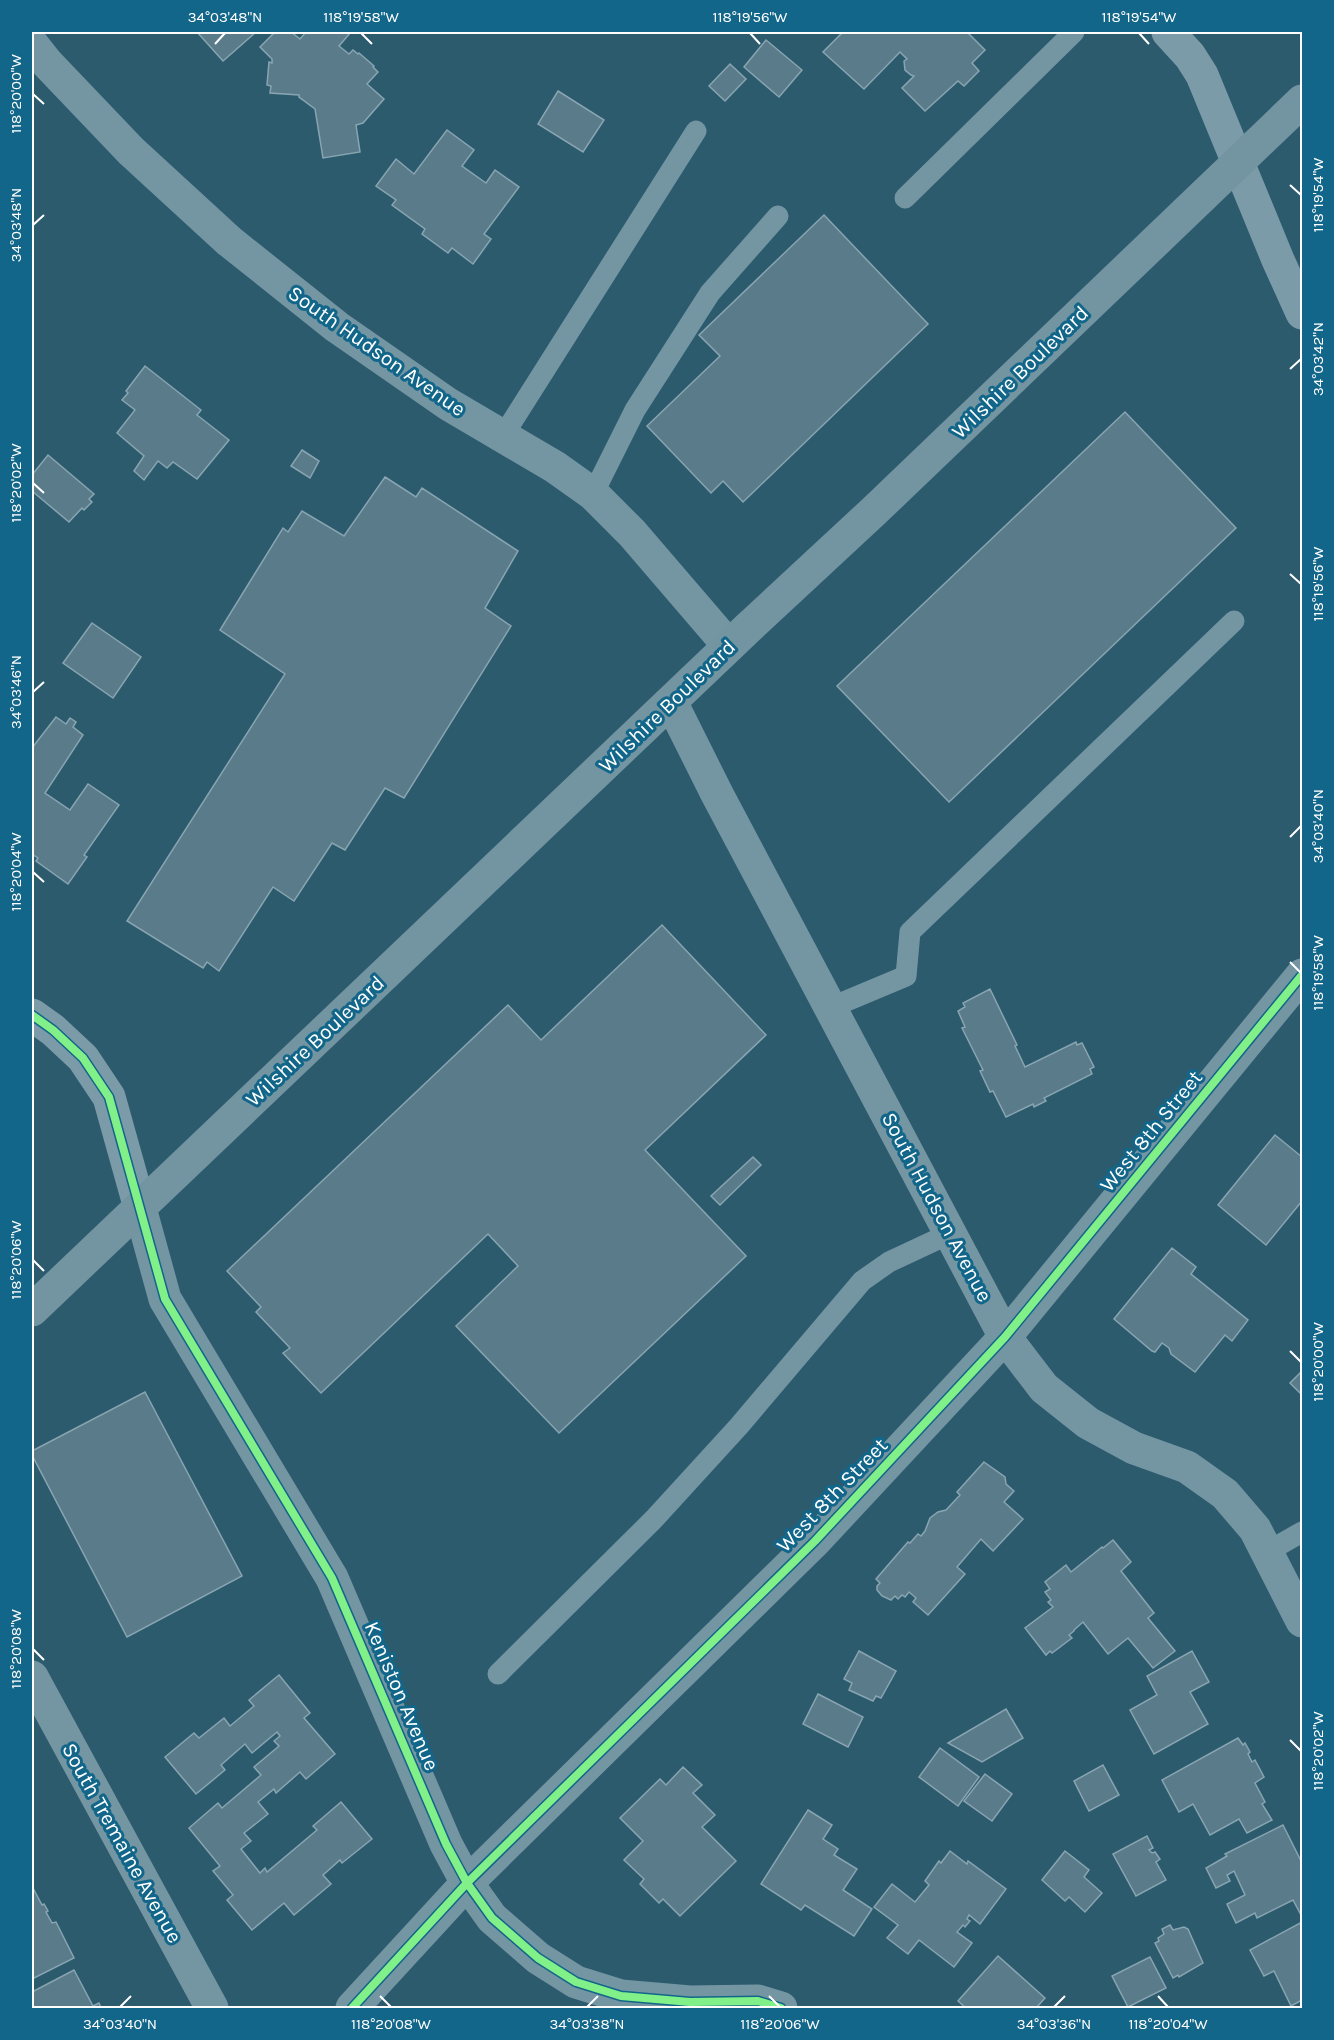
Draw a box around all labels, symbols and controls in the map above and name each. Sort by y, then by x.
text: 34°03'48"N [188,8,262,26]
text: 118°19'58"W [323,8,399,26]
text: 118°19'56"W [713,8,788,26]
text: 118°19'54"W [1102,8,1177,26]
text: 118°20'00"W [7,54,25,134]
text: 118°19'54"W [1309,157,1327,232]
text: 34°03'48"N [7,188,25,262]
street label: South Hudson Avenue [284,281,470,421]
street label: Wilshire Boulevard [947,301,1093,443]
text: 34°03'42"N [1309,322,1327,396]
text: 118°20'02"W [7,443,25,523]
text: 118°19'56"W [1309,546,1327,621]
street label: Wilshire Boulevard [594,635,740,777]
text: 34°03'46"N [7,655,25,729]
text: 34°03'40"N [1309,789,1327,863]
text: 118°20'04"W [7,832,25,912]
text: 118°19'58"W [1309,935,1327,1011]
street label: Wilshire Boulevard [241,971,389,1111]
street label: West 8th Street [1095,1066,1207,1196]
street label: South Hudson Avenue [877,1108,997,1306]
text: 118°20'06"W [7,1220,25,1300]
text: 118°20'00"W [1309,1322,1327,1402]
street label: West 8th Street [772,1433,892,1557]
text: 118°20'08"W [7,1608,25,1689]
street label: Keniston Avenue [360,1618,444,1774]
text: 118°20'02"W [1309,1711,1327,1791]
street label: South Tremaine Avenue [57,1739,187,1947]
text: 34°03'40"N [83,2015,157,2033]
text: 118°20'08"W [351,2015,432,2033]
text: 34°03'38"N [549,2015,625,2033]
text: 118°20'06"W [740,2015,820,2033]
text: 34°03'36"N [1017,2015,1091,2033]
text: 118°20'04"W [1128,2015,1208,2033]

